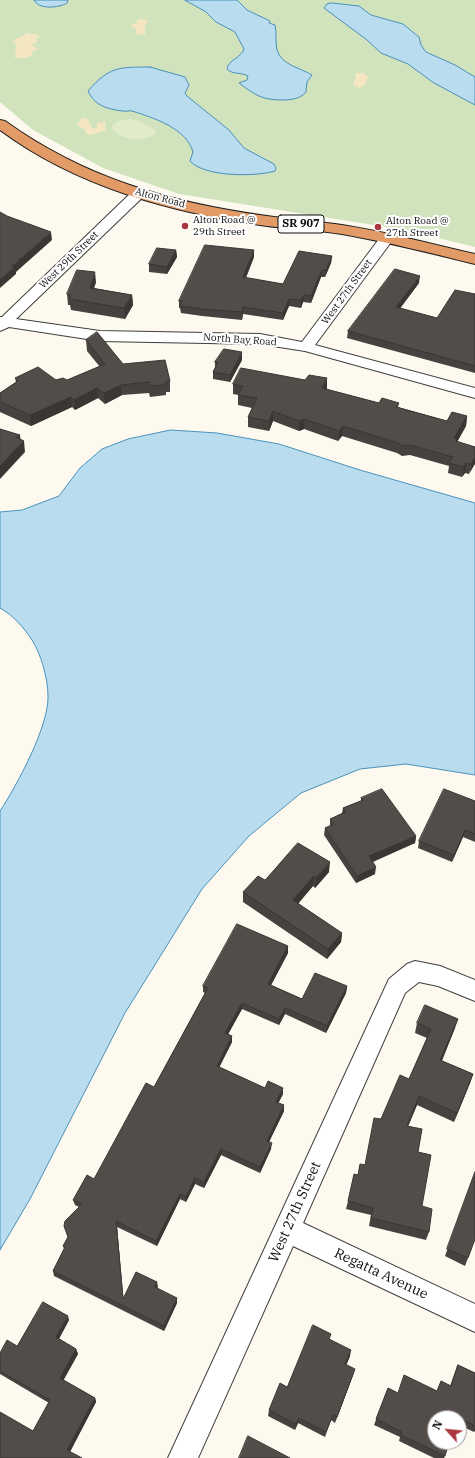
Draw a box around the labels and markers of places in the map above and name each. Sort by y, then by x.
place label: Alton Road @ 29th Street [193,214,256,238]
place label: Alton Road @ 27th Street [386,215,449,238]
marker: Alton Road @ 29th Street [180,221,190,231]
marker: Alton Road @ 27th Street [373,222,383,232]

